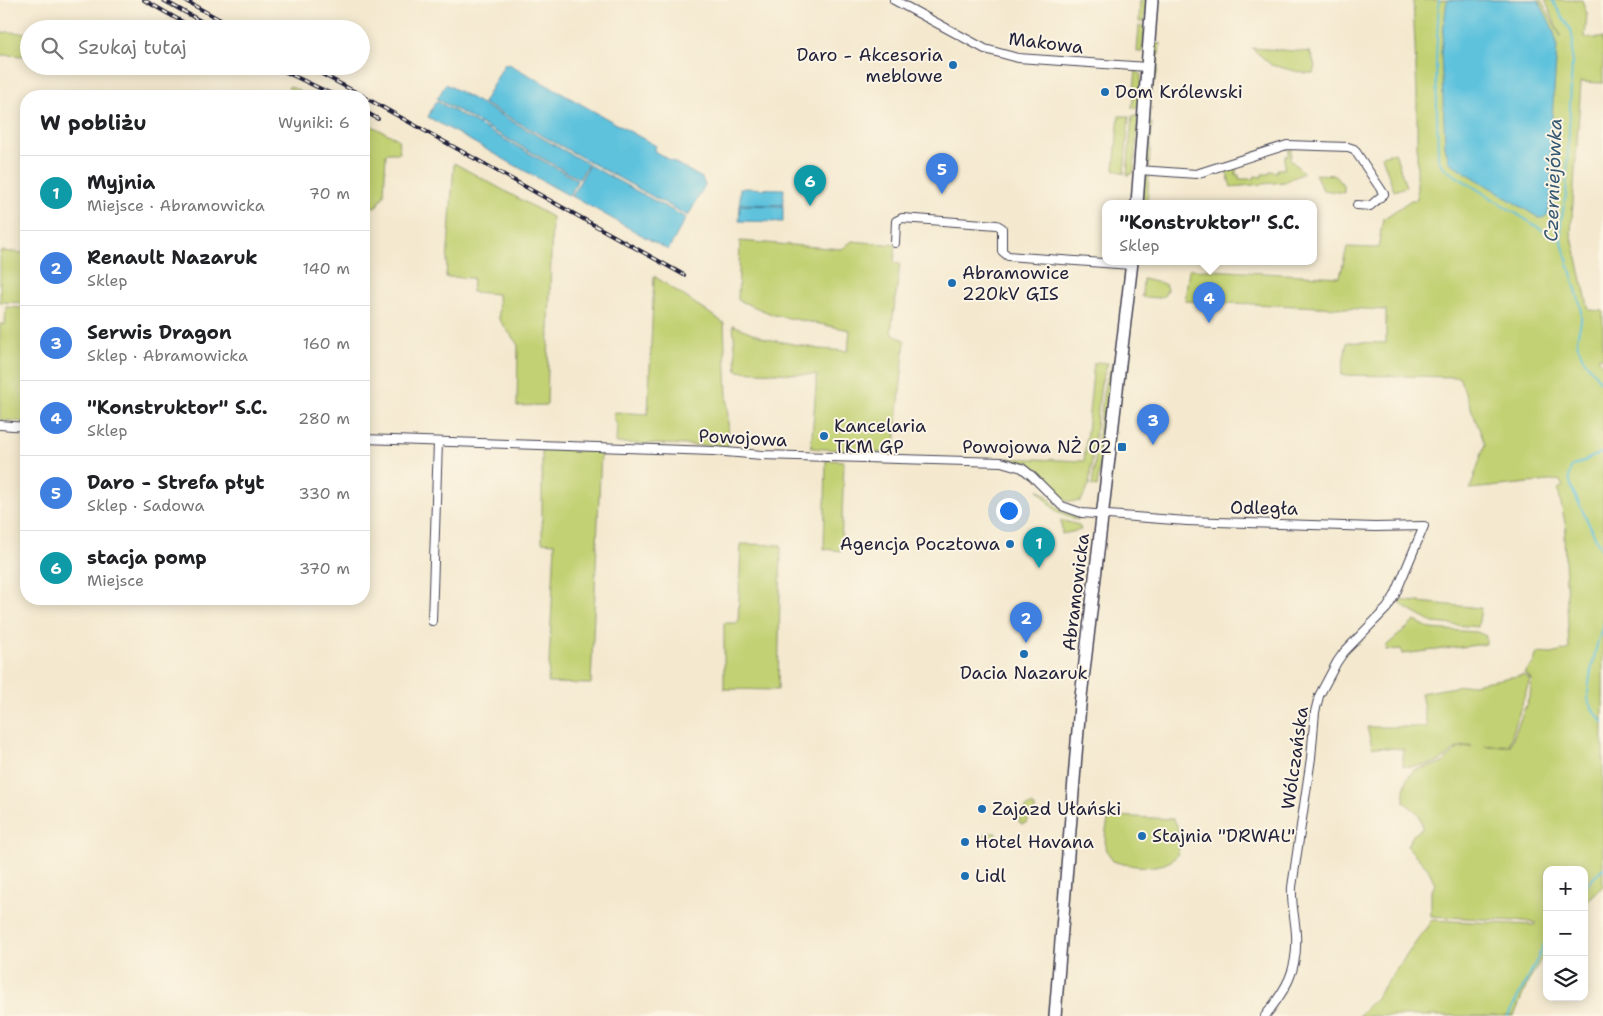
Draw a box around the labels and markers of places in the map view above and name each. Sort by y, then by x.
place label: Daro - Akcesoria meblowe [797,43,943,88]
marker: Daro - Akcesoria meblowe [947,59,959,71]
place label: Dom Królewski [1115,80,1243,104]
marker: Dom Królewski [1099,86,1111,98]
pin: 5 [926,153,958,194]
pin: 6 [794,165,826,206]
place label: Abramowice 220kV GIS [962,261,1069,306]
marker: Abramowice 220kV GIS [946,277,958,289]
pin: 4 [1193,282,1225,323]
pin: 3 [1137,404,1169,445]
place label: Kancelaria TKM GP [834,414,926,459]
marker: Kancelaria TKM GP [818,430,830,442]
place label: Powojowa NŻ 02 [962,435,1112,459]
marker: Powojowa NŻ 02 [1116,441,1128,453]
pin: 1 [1023,527,1055,568]
place label: Agencja Pocztowa [840,532,1000,556]
marker: Agencja Pocztowa [1004,538,1016,550]
pin: 2 [1010,602,1042,643]
marker: Dacia Nazaruk [1018,648,1030,660]
place label: Dacia Nazaruk [960,661,1088,685]
place label: Zajazd Ułański [992,797,1121,821]
marker: Zajazd Ułański [976,803,988,815]
place label: Stajnia "DRWAL" [1152,824,1295,848]
place label: Hotel Havana [975,830,1094,854]
marker: Stajnia "DRWAL" [1136,830,1148,842]
marker: Hotel Havana [959,836,971,848]
place label: Lidl [975,864,1007,888]
marker: Lidl [959,870,971,882]

